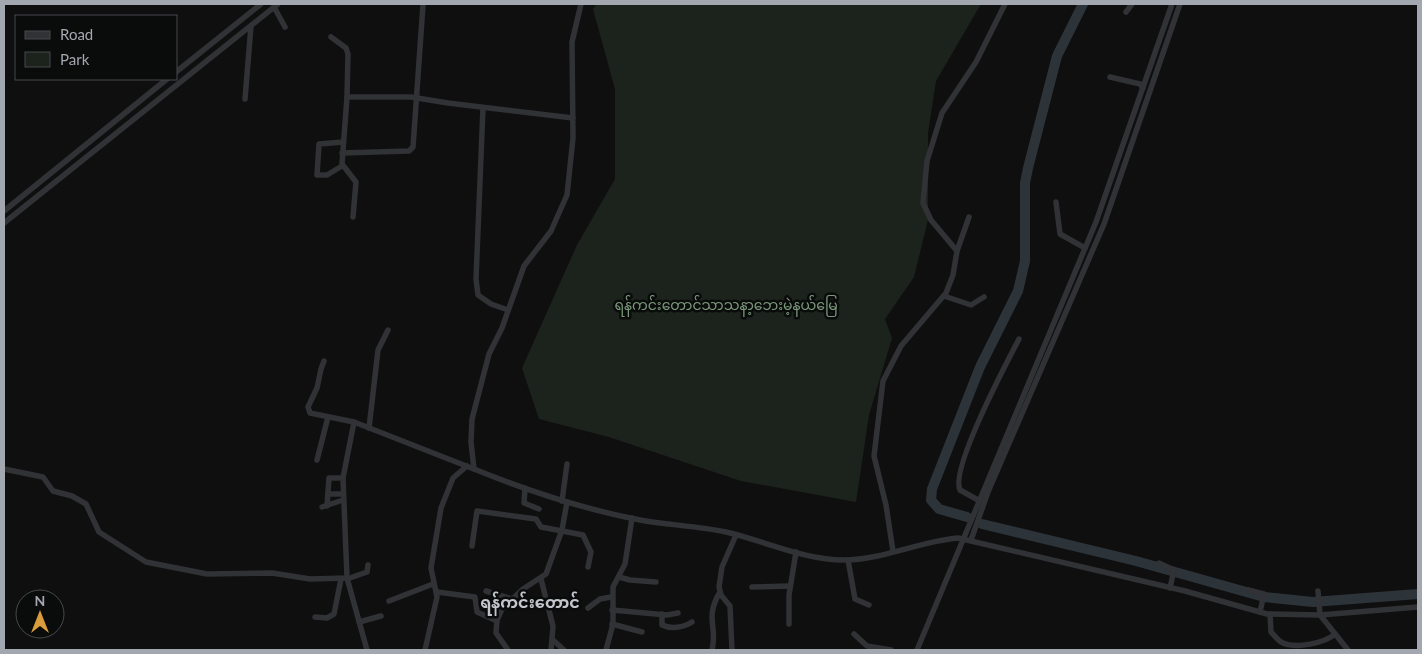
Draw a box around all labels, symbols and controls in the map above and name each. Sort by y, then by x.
legend [15,15,178,80]
text: Road [60,25,93,43]
text: Park [60,50,90,68]
park label: ရန်ကင်းတောင်သာသနာ့ဘေးမဲ့နယ်မြေ [614,295,838,317]
north arrow [15,589,65,639]
district label: ရန်ကင်းတောင် [480,591,580,616]
text: N [35,592,45,609]

